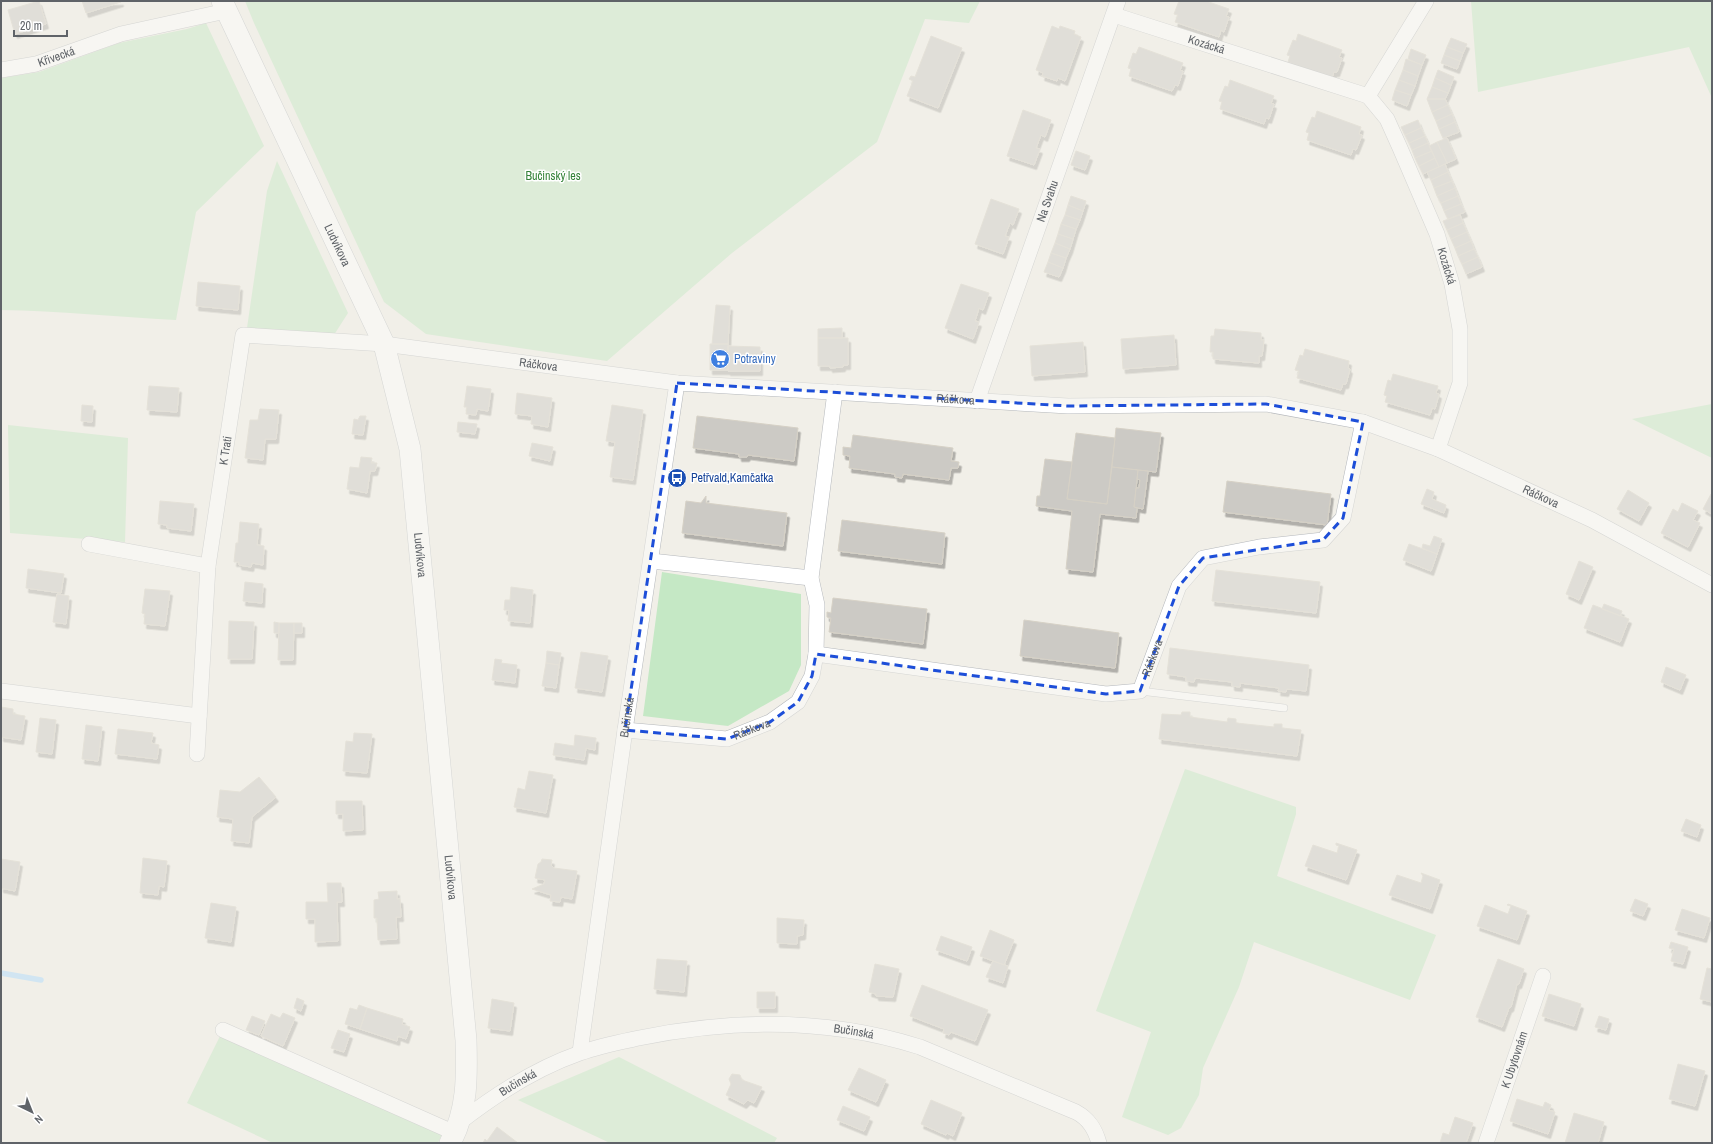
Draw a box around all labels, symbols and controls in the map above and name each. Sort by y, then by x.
scale bar [14,12,67,38]
text: 20 m [20,18,42,34]
street label: Kozácká [1186,31,1227,58]
street label: Křivecká [36,43,77,71]
park label: Bučinský les [525,168,581,184]
street label: Na Svahu [1033,178,1062,224]
street label: Ludvíkova [320,221,354,269]
street label: Kozácká [1434,246,1460,287]
supermarket icon: Potraviny [709,348,731,370]
place label: Potraviny [734,351,776,367]
street label: Ráčkova [518,354,559,375]
street label: Ráčkova [936,390,976,409]
street label: K Trati [215,435,236,466]
bus stop icon: Petřvald,Kamčatka [666,467,688,489]
place label: Petřvald,Kamčatka [691,470,774,486]
street label: Ráčkova [1520,481,1562,512]
street label: Ludvíkova [410,532,430,579]
street label: Ráčkova [1138,637,1167,679]
street label: Bučinská [616,696,638,738]
street label: Ráčkova [731,715,773,744]
street label: Ludvíkova [441,854,461,901]
street label: Bučinská [833,1020,876,1043]
street label: K Ubytovnám [1497,1029,1532,1090]
street label: Bučinská [496,1065,540,1100]
north arrow [12,1092,52,1132]
text: N [32,1112,46,1127]

